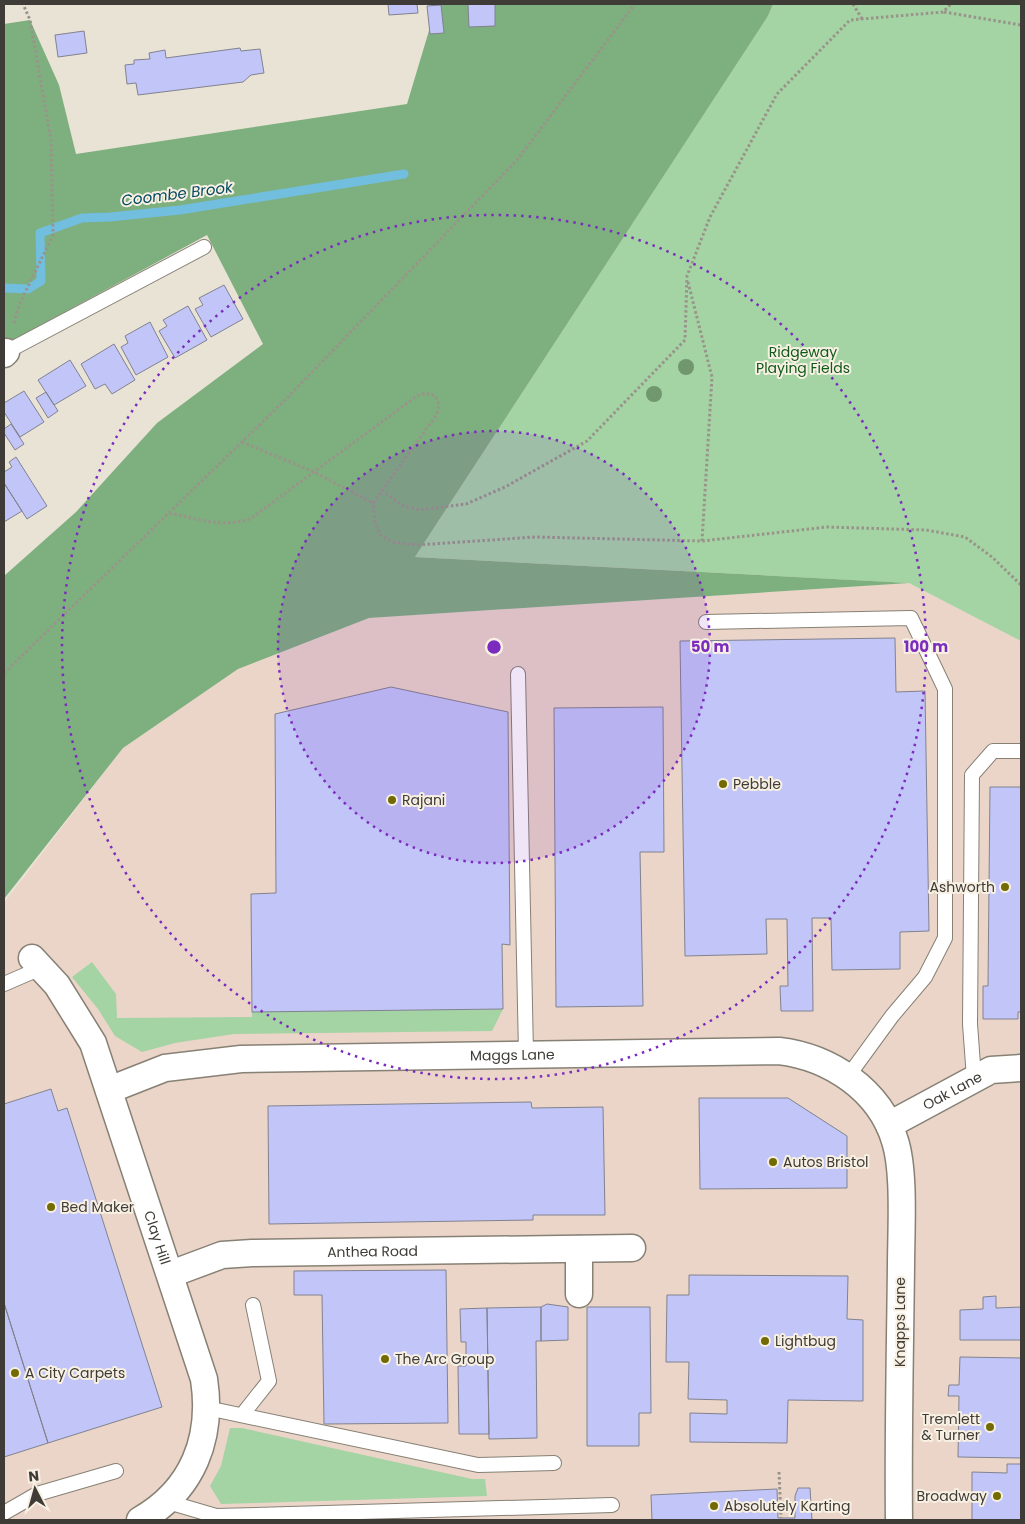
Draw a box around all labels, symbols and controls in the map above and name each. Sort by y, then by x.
water label: Coombe Brook [120,176,235,211]
park label: Ridgeway Playing Fields [756,342,850,378]
text: 50 m [691,636,729,657]
text: 100 m [904,636,948,657]
centre of rings [485,638,503,656]
place label: Pebble [733,774,781,794]
marker: Pebble [717,778,729,790]
place label: Rajani [402,790,445,810]
marker: Rajani [386,794,398,806]
place label: Ashworth [930,877,995,897]
marker: Ashworth [999,881,1011,893]
street label: Maggs Lane [470,1044,555,1066]
street label: Oak Lane [919,1067,986,1115]
place label: Autos Bristol [783,1152,869,1172]
marker: Autos Bristol [767,1156,779,1168]
place label: Bed Maker [61,1197,134,1217]
marker: Bed Maker [45,1201,57,1213]
street label: Clay Hill [139,1208,175,1267]
street label: Anthea Road [327,1241,418,1262]
street label: Knapps Lane [890,1277,910,1367]
place label: Lightbug [775,1331,836,1351]
marker: Lightbug [759,1335,771,1347]
place label: The Arc Group [395,1349,494,1369]
marker: The Arc Group [379,1353,391,1365]
place label: A City Carpets [25,1363,125,1383]
marker: A City Carpets [9,1367,21,1379]
place label: Tremlett & Turner [921,1409,980,1445]
marker: Tremlett & Turner [984,1421,996,1433]
north arrow [10,1464,60,1514]
text: N [27,1466,40,1487]
place label: Broadway [916,1486,987,1506]
marker: Broadway [991,1490,1003,1502]
place label: Absolutely Karting [724,1496,850,1516]
marker: Absolutely Karting [708,1500,720,1512]

